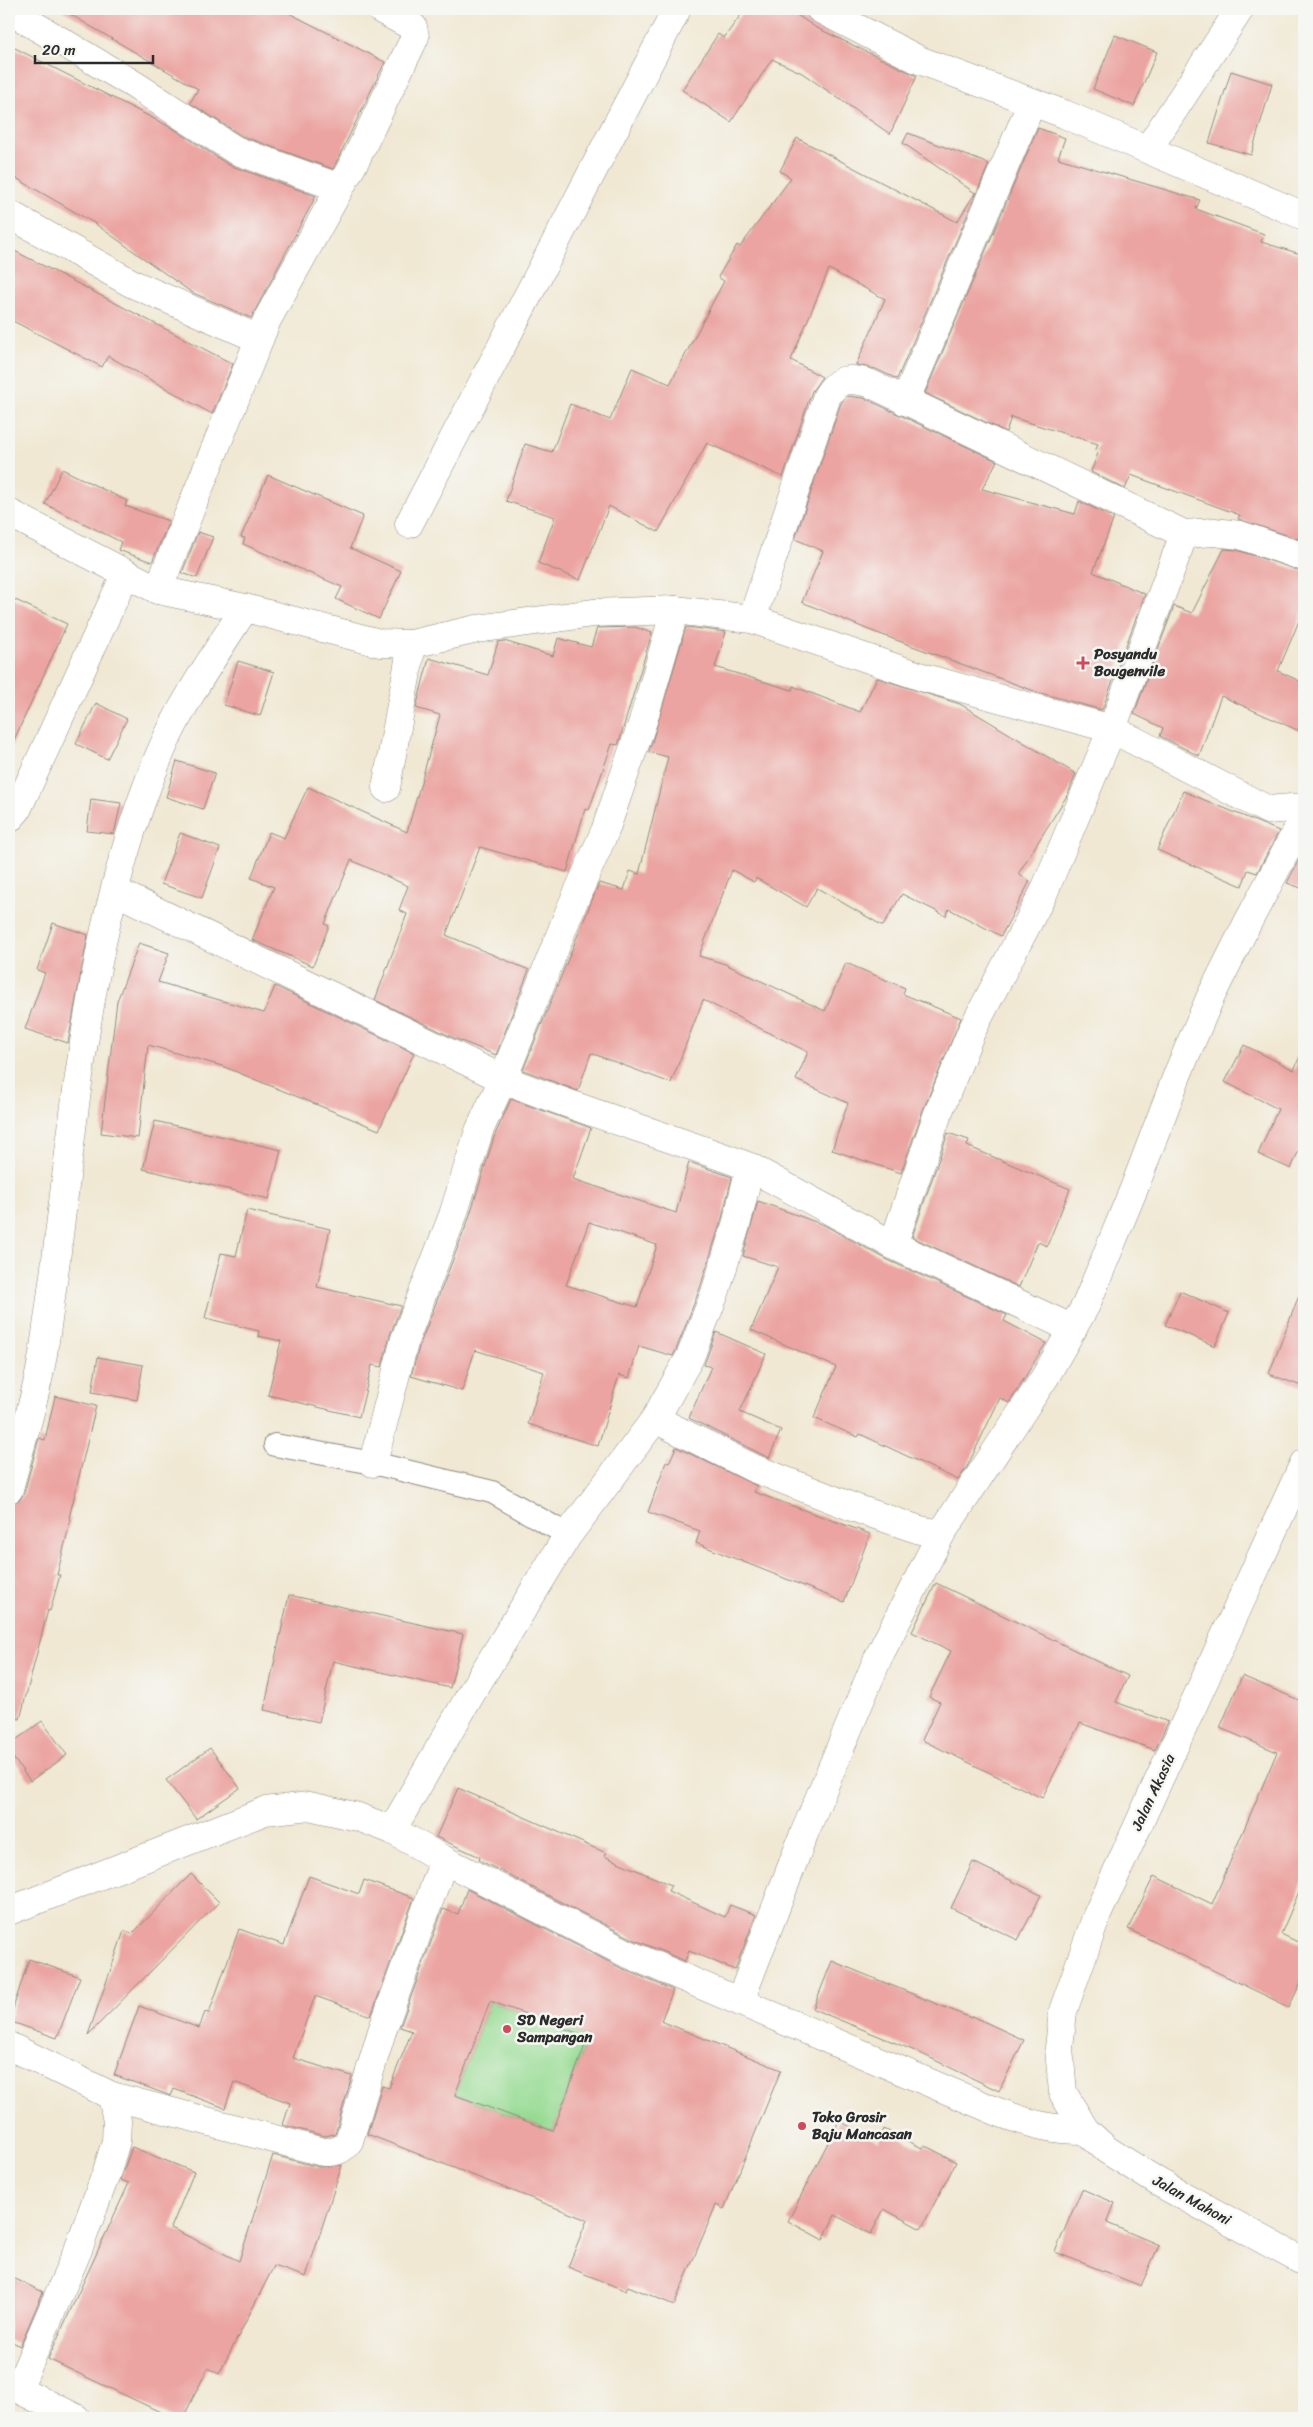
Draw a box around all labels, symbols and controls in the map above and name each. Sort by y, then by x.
scale bar [35,32,152,64]
text: 20 m [42,37,76,63]
place label: Posyandu Bougenvile [1094,641,1165,684]
marker: Posyandu Bougenvile [1076,656,1090,670]
street label: Jalan Akasia [1123,1749,1182,1836]
place label: SD Negeri Sampangan [516,2007,593,2050]
marker: SD Negeri Sampangan [501,2023,513,2035]
place label: Toko Grosir Baju Mancasan [812,2104,913,2147]
marker: Toko Grosir Baju Mancasan [796,2120,808,2132]
street label: Jalan Mahoni [1147,2167,1237,2233]

